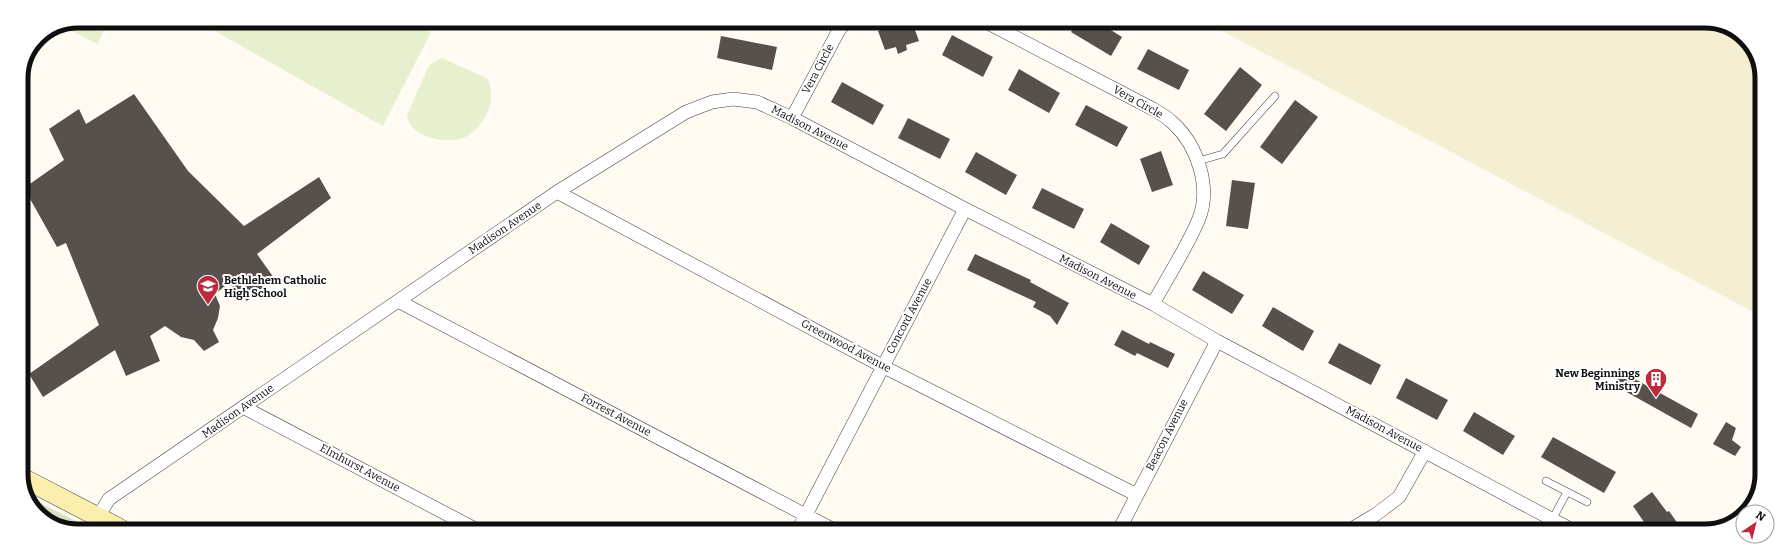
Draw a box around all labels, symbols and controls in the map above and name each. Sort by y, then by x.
street label: Vera Circle [799,42,837,96]
street label: Vera Circle [1111,83,1165,121]
street label: Madison Avenue [769,103,851,153]
street label: Madison Avenue [466,199,544,257]
street label: Madison Avenue [1057,252,1139,302]
school or university icon: Bethlehem Catholic High School [195,273,221,306]
place label: Bethlehem Catholic High School [224,274,327,300]
street label: Concord Avenue [884,276,934,356]
street label: Greenwood Avenue [799,317,893,375]
building icon: New Beginnings Ministry [1643,366,1669,399]
place label: New Beginnings Ministry [1555,367,1641,393]
street label: Madison Avenue [200,381,276,441]
street label: Forrest Avenue [579,391,653,439]
street label: Beacon Avenue [1143,397,1191,473]
street label: Madison Avenue [1343,403,1425,455]
street label: Elmhurst Avenue [318,441,402,495]
north arrow [1735,504,1775,544]
text: N [1753,508,1768,524]

